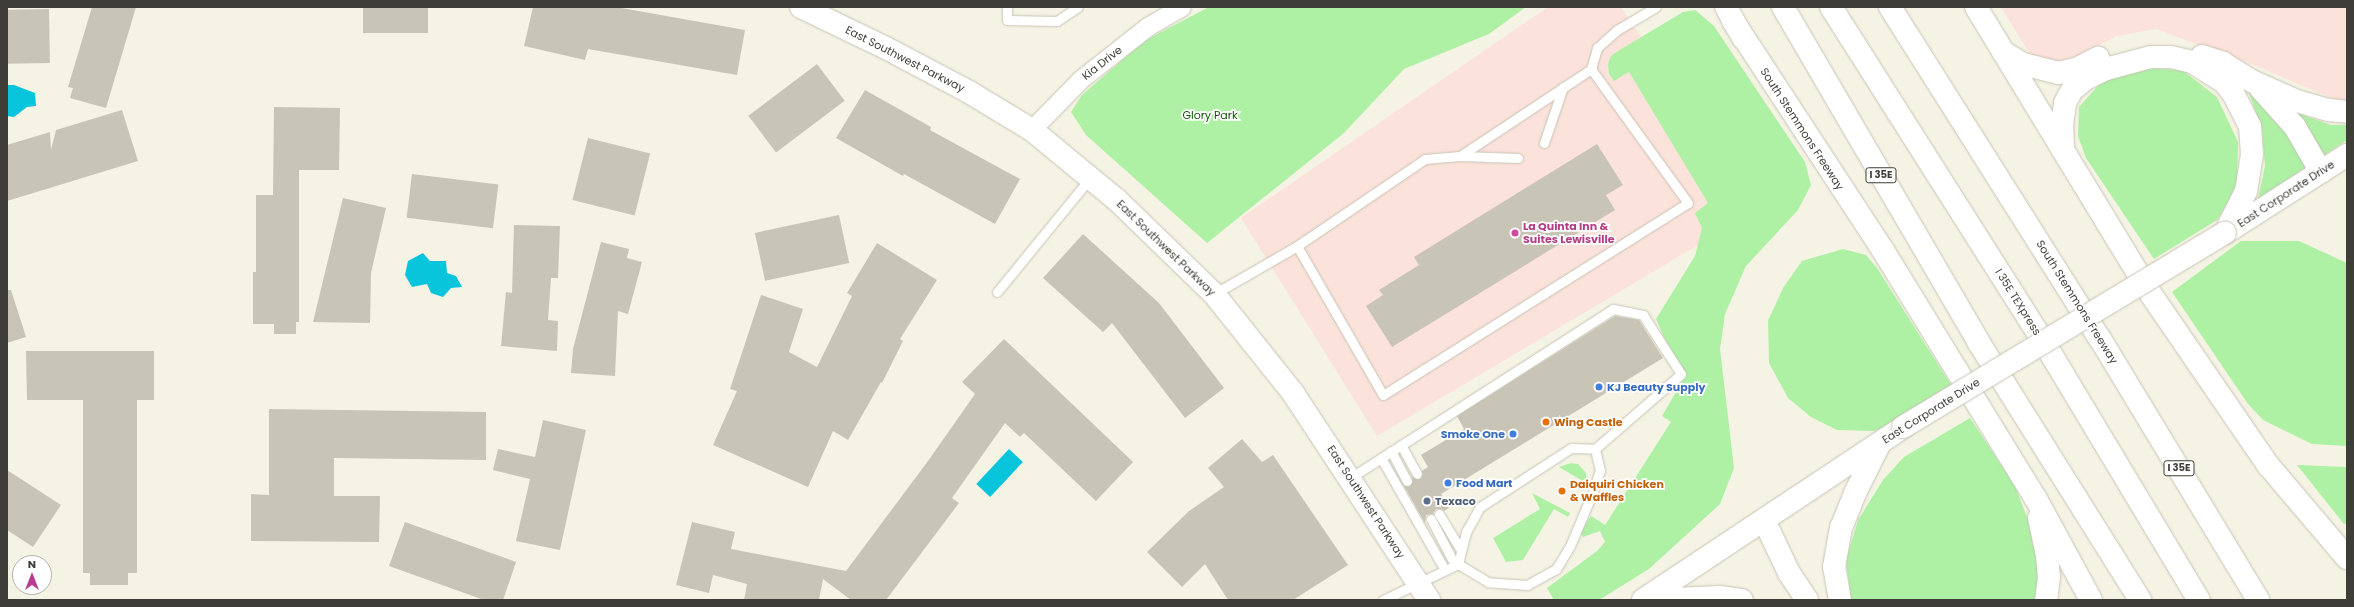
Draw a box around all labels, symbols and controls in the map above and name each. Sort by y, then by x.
street label: East Southwest Parkway [843,23,967,95]
street label: Kia Drive [1079,43,1125,83]
street label: South Stemmons Freeway [1757,65,1847,193]
park label: Glory Park [1182,108,1238,122]
street label: East Corporate Drive [2235,158,2337,230]
road number: I 35E [1865,167,1897,183]
street label: East Southwest Parkway [1114,197,1218,299]
place label: La Quinta Inn & Suites Lewisville [1523,220,1614,246]
marker: La Quinta Inn & Suites Lewisville [1510,228,1520,238]
street label: South Stemmons Freeway [2033,238,2121,366]
street label: I 35E TEXpress [1992,266,2044,338]
street label: East Corporate Drive [1880,376,1982,446]
place label: KJ Beauty Supply [1607,380,1705,394]
marker: KJ Beauty Supply [1594,382,1604,392]
place label: Wing Castle [1554,415,1623,429]
marker: Wing Castle [1541,417,1551,427]
place label: Smoke One [1441,427,1505,441]
marker: Smoke One [1508,429,1518,439]
street label: East Southwest Parkway [1324,443,1408,561]
road number: I 35E [2163,460,2195,476]
place label: Food Mart [1456,476,1513,490]
marker: Food Mart [1443,478,1453,488]
place label: Daiquiri Chicken & Waffles [1570,478,1664,504]
marker: Daiquiri Chicken & Waffles [1557,486,1567,496]
place label: Texaco [1435,494,1476,508]
marker: Texaco [1422,496,1432,506]
north arrow [12,555,52,595]
text: N [28,556,36,572]

